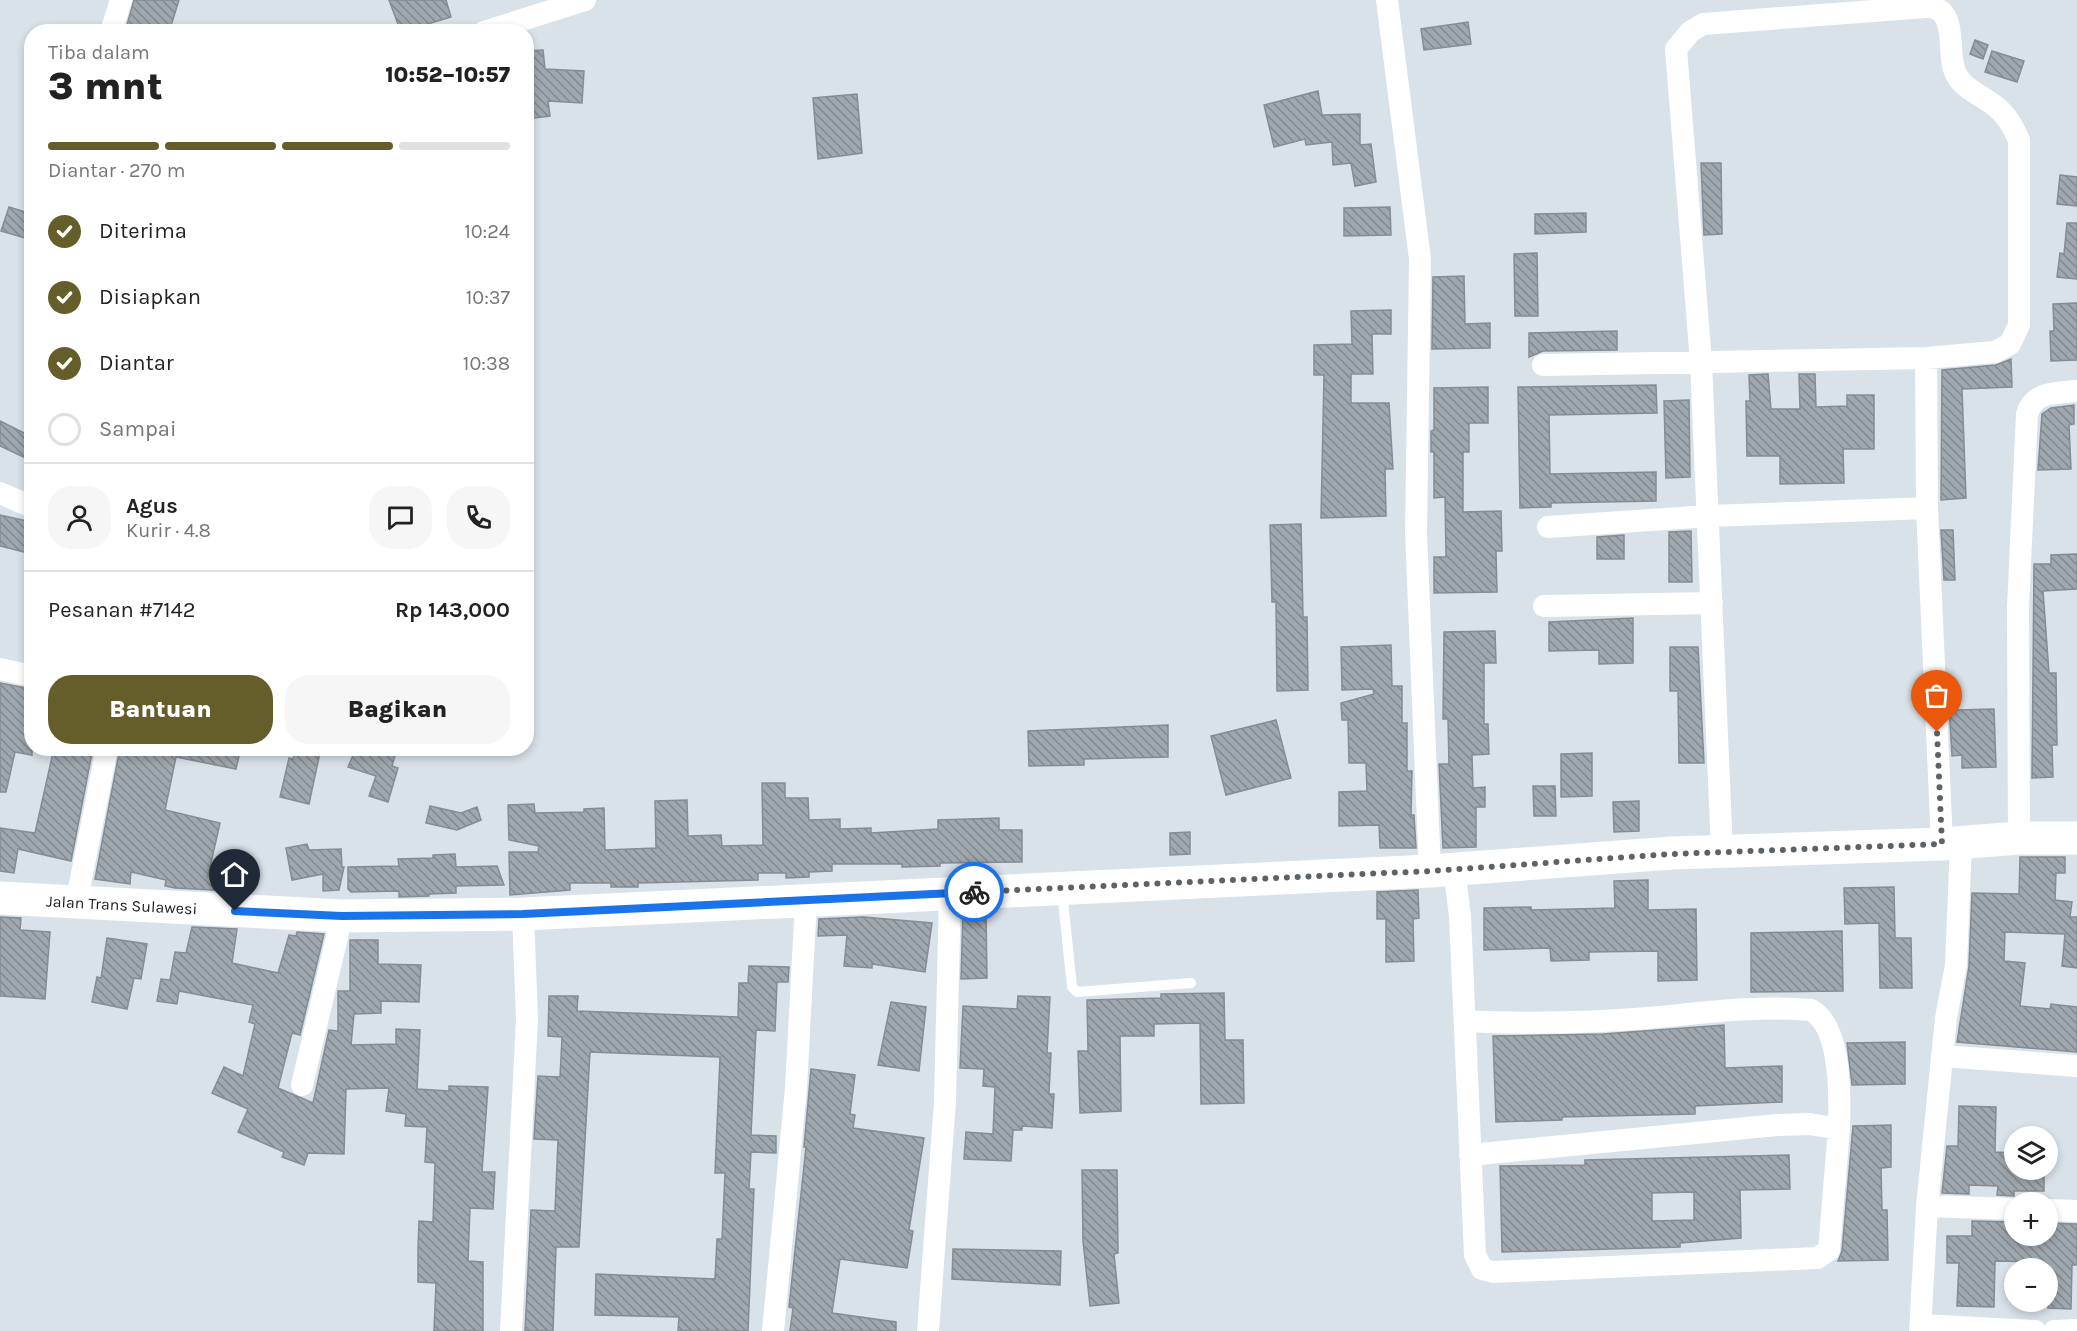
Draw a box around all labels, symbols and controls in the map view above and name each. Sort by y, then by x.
text: Tiba dalam [48,41,150,64]
text: 10:52–10:57 [385,62,510,88]
text: 3 mnt [48,63,163,109]
text: Diantar · 270 m [48,159,185,182]
icon: check [48,215,81,248]
text: Diterima [99,218,187,244]
text: 10:24 [464,220,510,243]
icon: check [48,281,81,314]
text: Disiapkan [99,284,201,310]
text: 10:37 [466,286,510,309]
icon: check [48,347,81,380]
text: Diantar [99,350,174,376]
text: 10:38 [463,352,510,375]
text: Sampai [99,416,177,442]
button: person [48,486,111,549]
button: chat [369,486,432,549]
button: phone [447,486,510,549]
text: Agus [126,493,178,519]
text: Kurir · 4.8 [126,519,211,542]
text: Pesanan #7142 [48,597,195,623]
text: Rp 143,000 [395,597,510,623]
pin [1911,670,1962,732]
button: Bantuan [48,675,273,744]
button: Bagikan [285,675,510,744]
icon: bag [1920,679,1953,712]
pin [209,849,260,911]
icon: home [218,858,251,891]
courier [944,862,1004,922]
icon: bike [958,876,991,909]
street label: Jalan Trans Sulawesi [46,891,198,918]
map controls [2004,1126,2058,1312]
button: layers [2004,1126,2058,1180]
button: + [2004,1192,2058,1246]
button: − [2004,1258,2058,1312]

